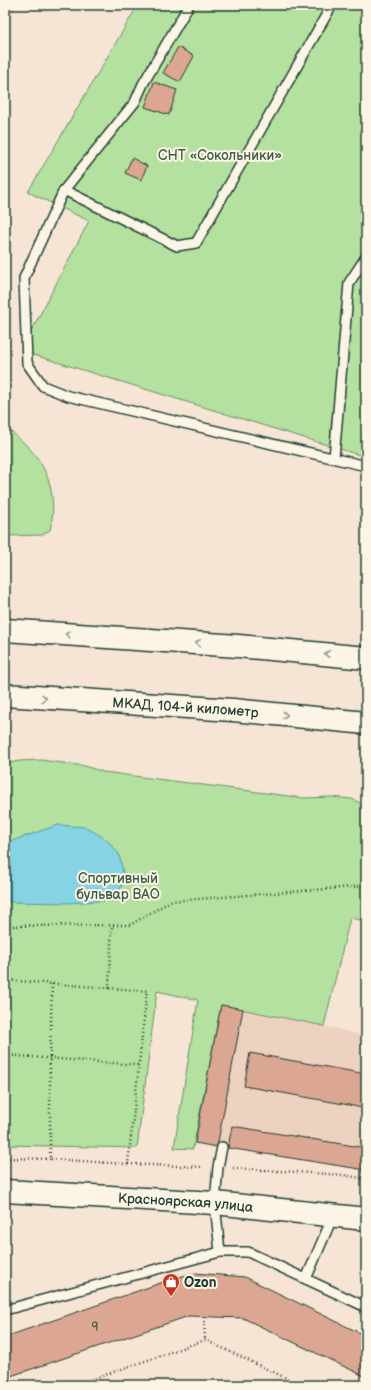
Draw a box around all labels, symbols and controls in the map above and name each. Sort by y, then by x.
park label: СНТ «Сокольники» [158,147,282,164]
one-way arrow [65,630,71,639]
one-way arrow [195,639,201,648]
one-way arrow [324,650,330,659]
one-way arrow [41,693,47,702]
street label: МКАД, 104-й километр [112,694,260,721]
one-way arrow [282,711,288,720]
park label: Спортивный бульвар ВАО [76,870,160,903]
street label: Красноярская улица [117,1189,255,1216]
shop icon: Ozon [161,1272,181,1297]
place label: Ozon [184,1274,217,1291]
house number: 9 [92,1320,99,1335]

